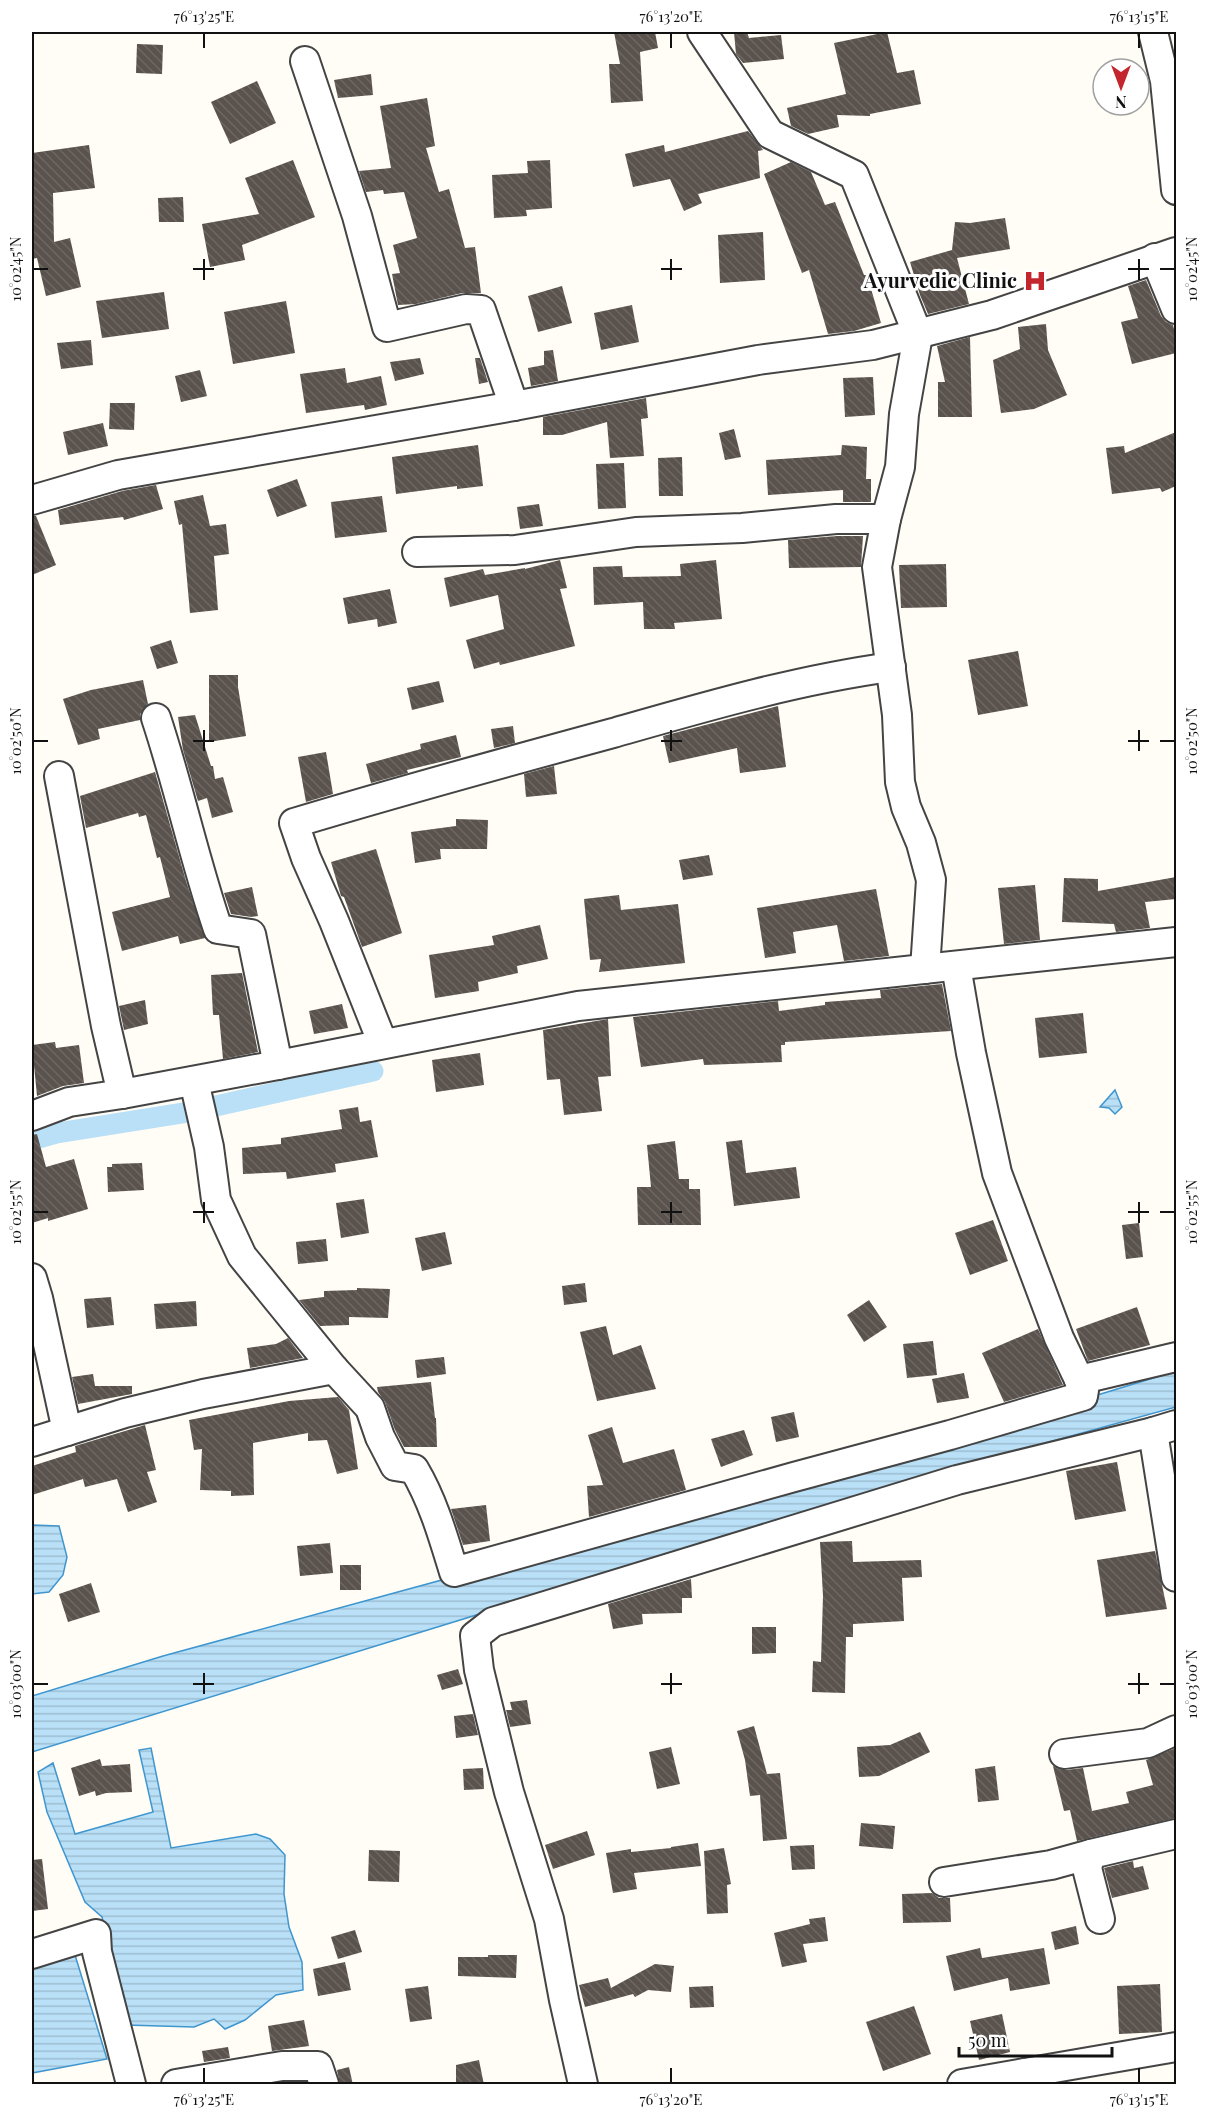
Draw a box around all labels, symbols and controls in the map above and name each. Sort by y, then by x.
text: 76°13'25"E [174,6,234,26]
text: 76°13'20"E [640,6,702,26]
text: 76°13'15"E [1110,6,1168,26]
north arrow [1091,57,1151,117]
text: N [1115,92,1127,113]
text: 10°02'45"N [5,236,25,301]
text: 10°02'45"N [1181,236,1201,301]
place label: Ayurvedic Clinic [863,266,1017,293]
hospital icon: Ayurvedic Clinic [1022,268,1048,294]
text: 10°02'50"N [5,707,25,775]
text: 10°02'50"N [1181,707,1201,775]
text: 10°02'55"N [5,1179,25,1244]
text: 10°02'55"N [1181,1179,1201,1244]
text: 10°03'00"N [5,1649,25,1719]
text: 10°03'00"N [1181,1649,1201,1719]
scale bar [959,2020,1112,2058]
text: 50 m [968,2028,1007,2052]
text: 76°13'25"E [174,2089,234,2109]
text: 76°13'20"E [640,2089,702,2109]
text: 76°13'15"E [1110,2089,1168,2109]

